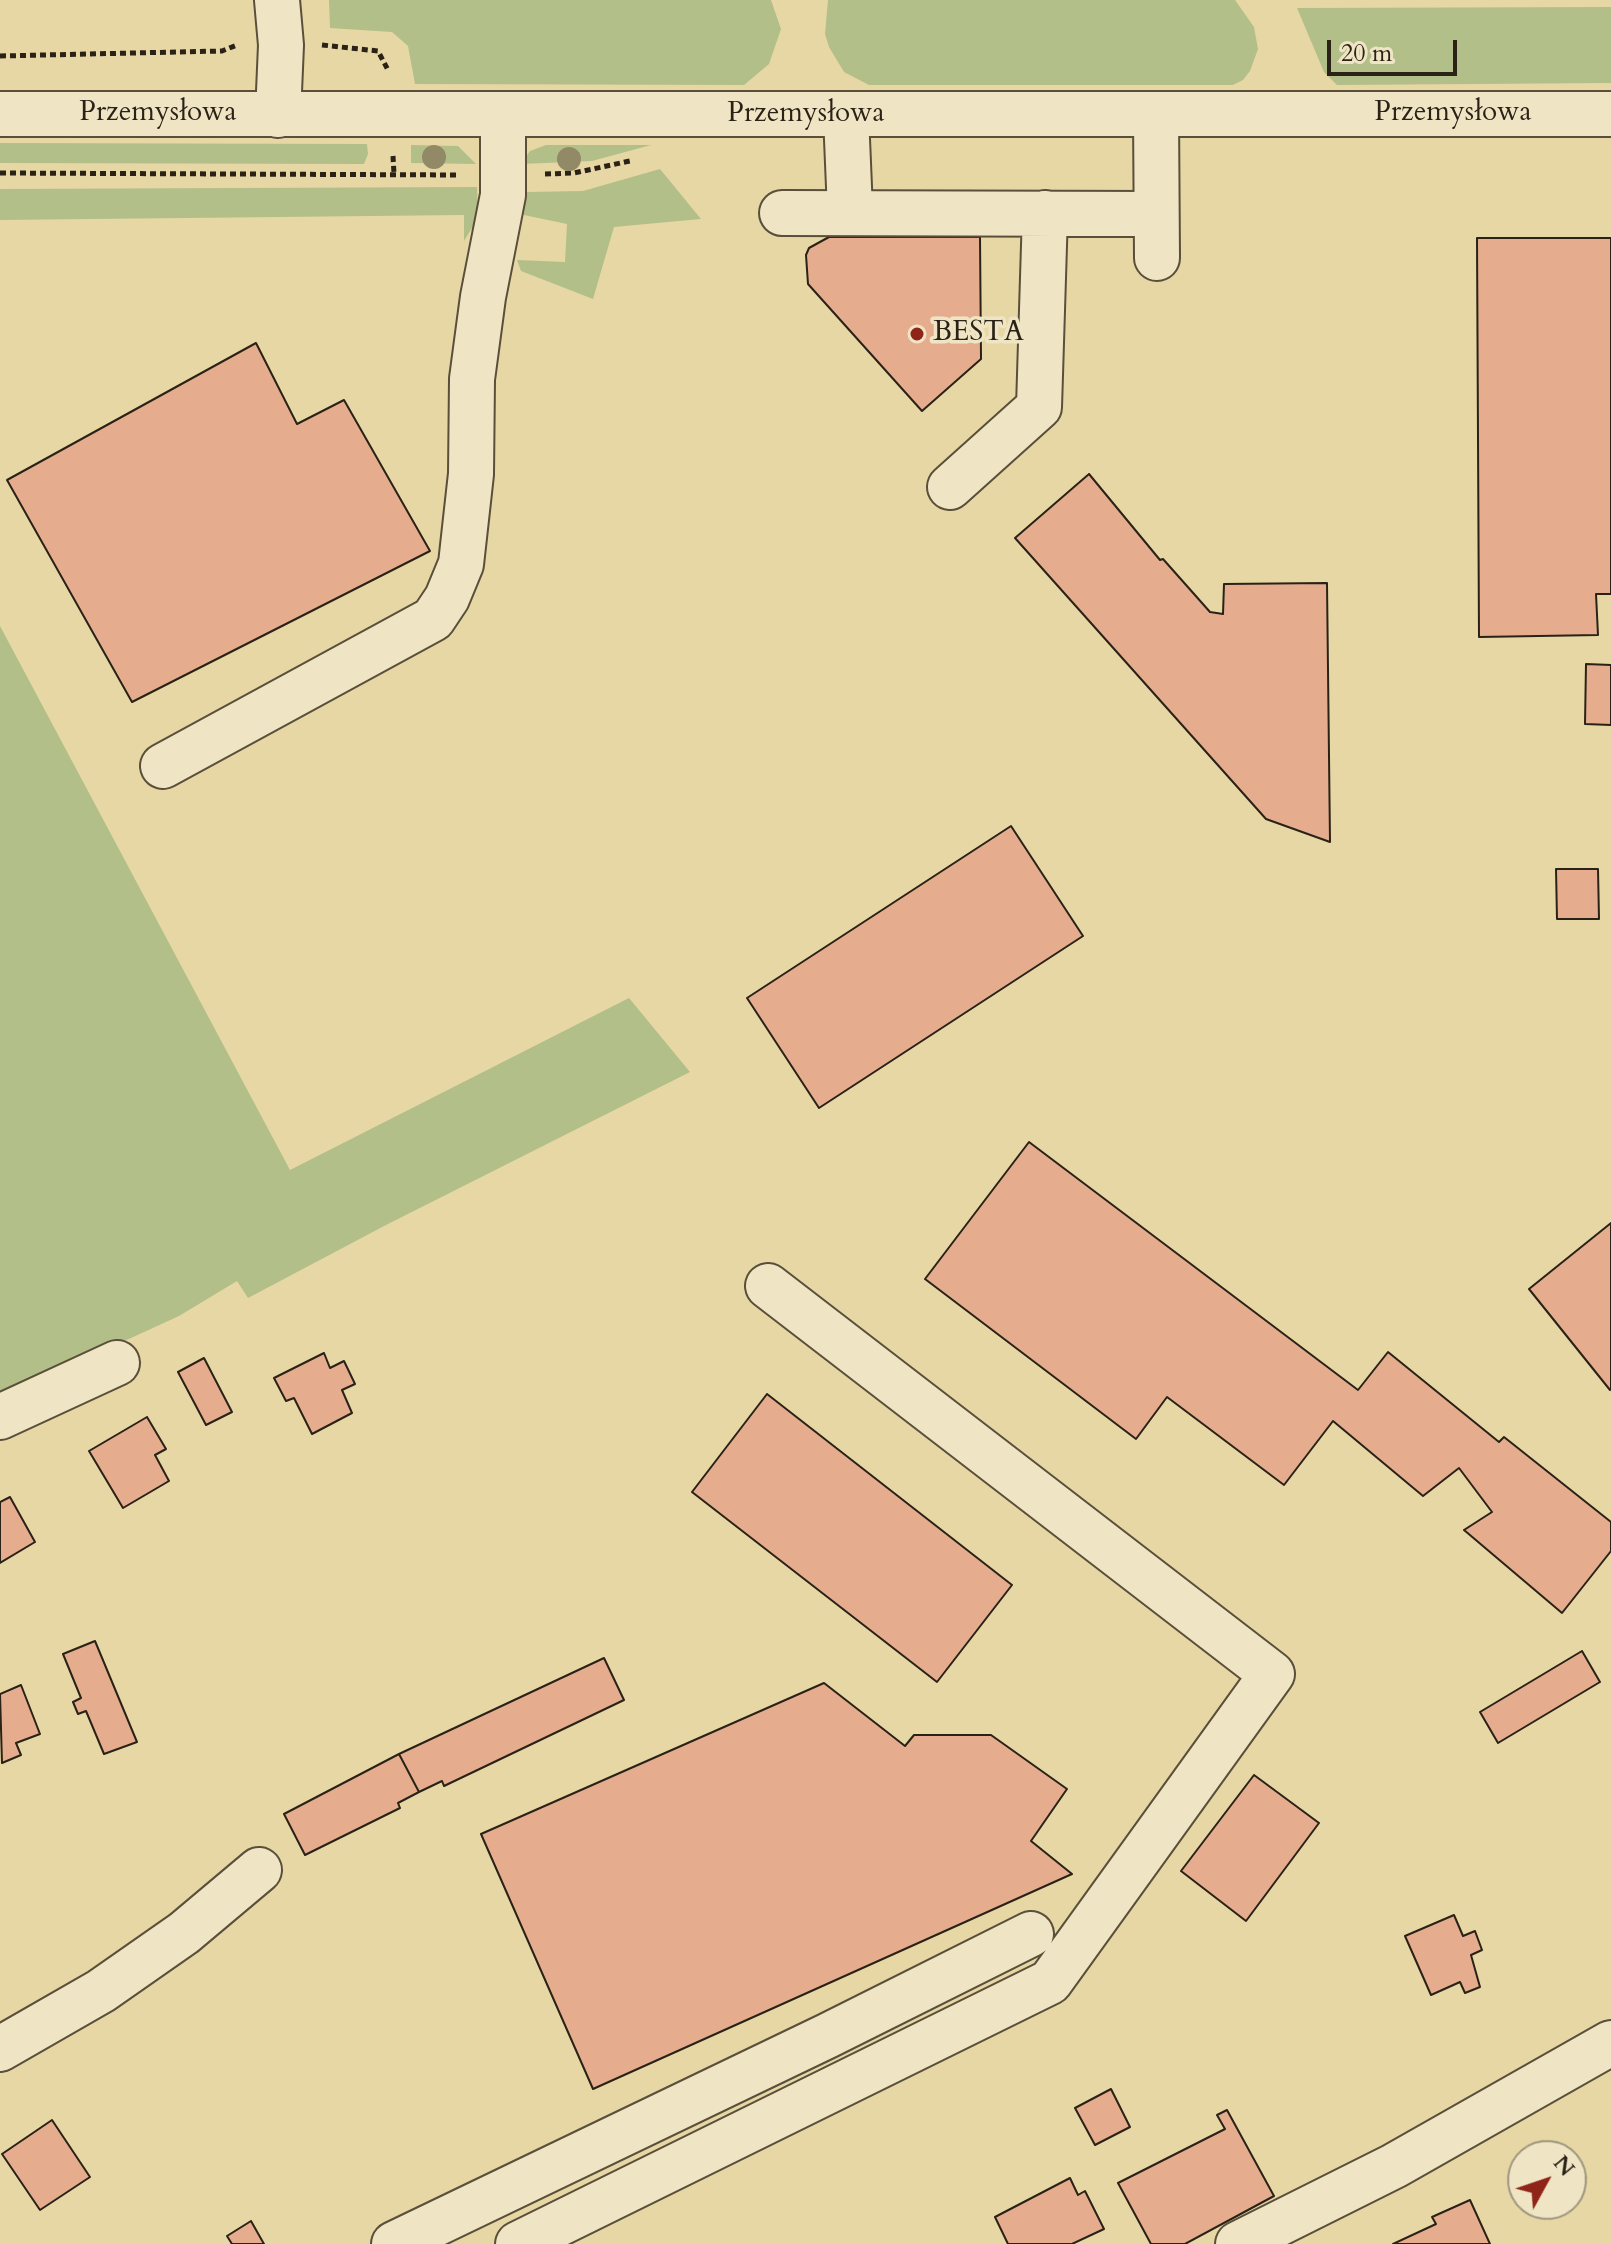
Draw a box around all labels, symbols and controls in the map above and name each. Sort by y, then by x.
scale bar [1331,24,1461,74]
text: 20 m [1341,37,1392,70]
street label: Przemysłowa [79,97,237,131]
street label: Przemysłowa [1374,97,1532,131]
street label: Przemysłowa [727,98,885,132]
place label: BESTA [933,317,1024,351]
marker: BESTA [908,325,926,343]
north arrow [1507,2140,1587,2220]
text: N [1546,2149,1581,2183]

